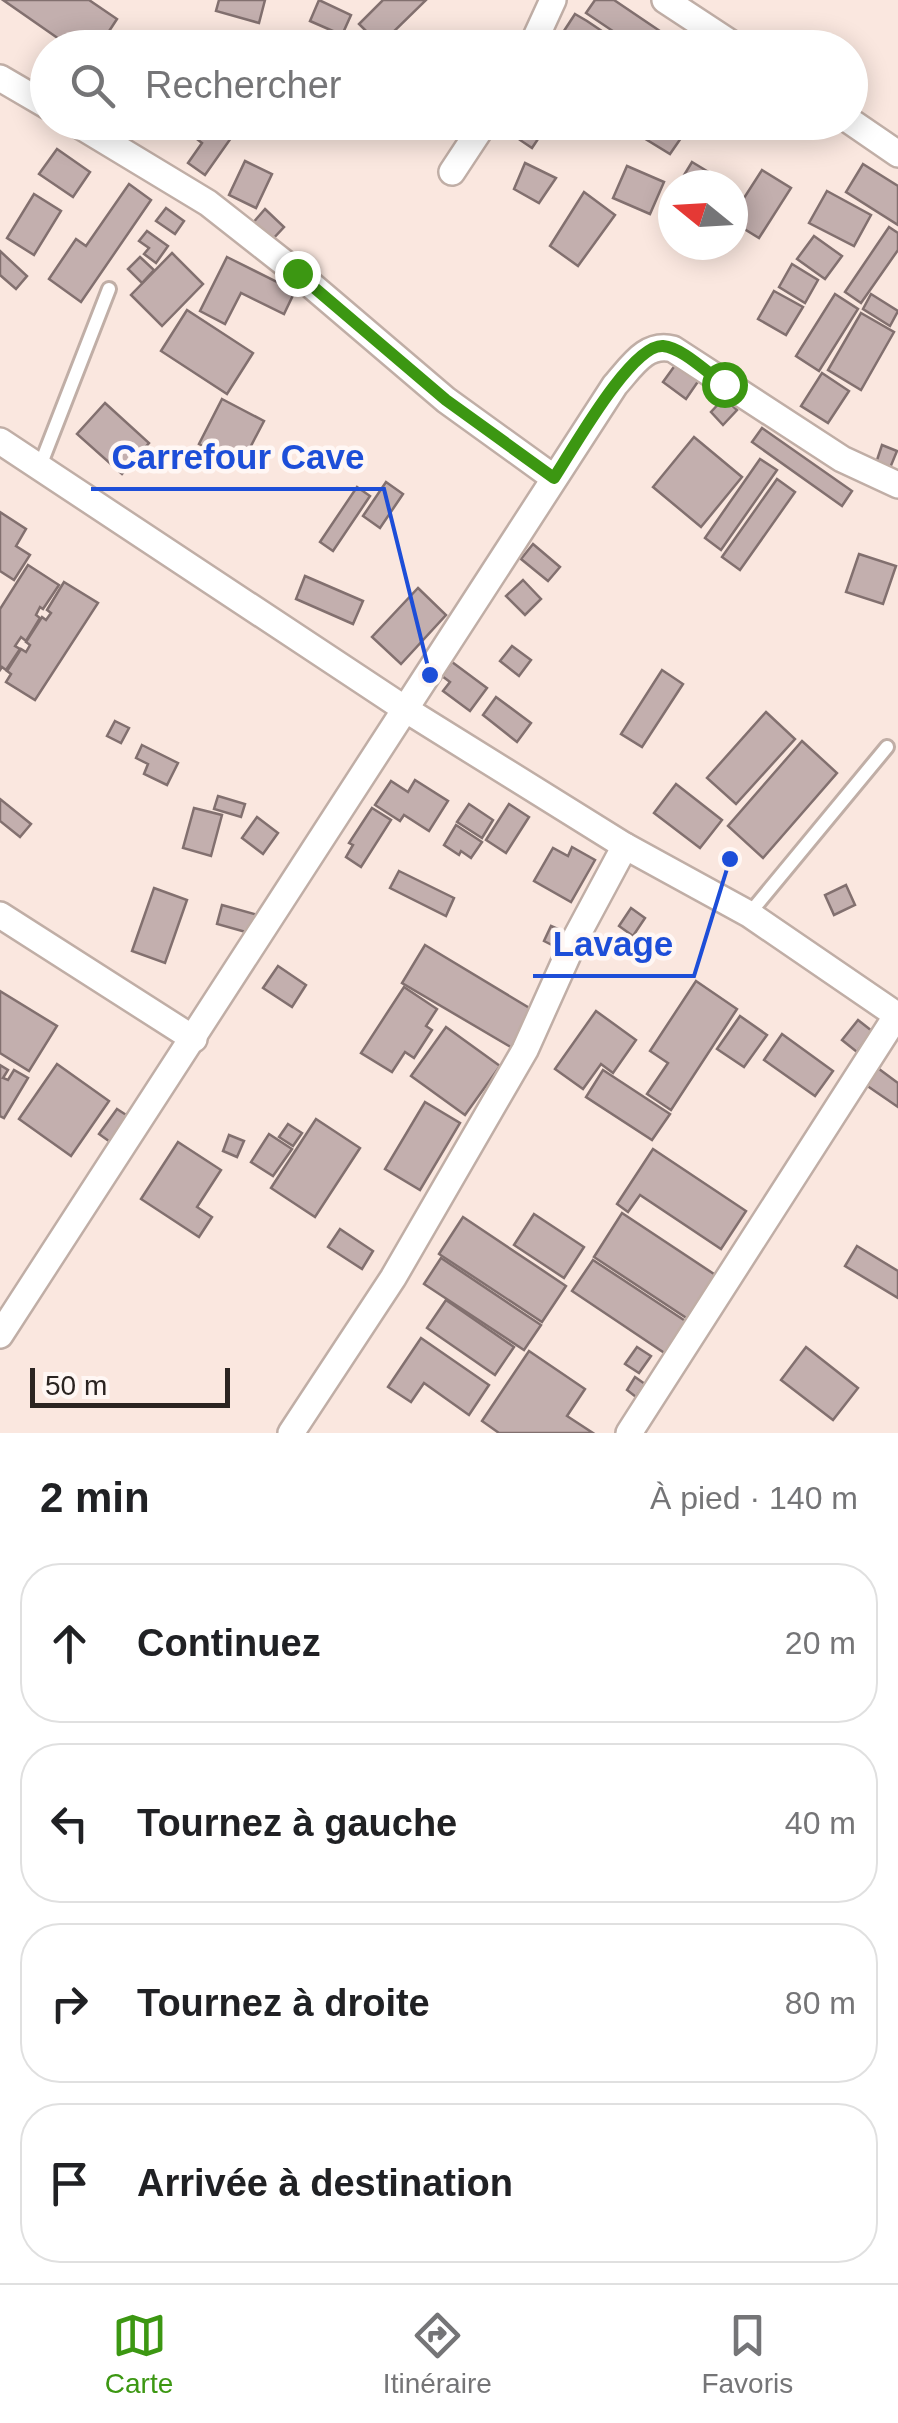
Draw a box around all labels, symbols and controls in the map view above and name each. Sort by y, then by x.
search box [30,30,868,140]
icon: search [65,58,120,113]
text: Rechercher [145,64,341,106]
north arrow [658,170,748,260]
route end [275,251,321,297]
route start [702,362,748,408]
callout: Carrefour Cave [91,424,384,489]
text: Carrefour Cave [112,437,364,476]
callout: Lavage [533,911,694,976]
text: Lavage [553,924,673,963]
scale bar [30,1363,230,1408]
text: 50 m [45,1370,107,1401]
text: 2 min [40,1474,150,1521]
text: À pied · 140 m [650,1480,858,1516]
icon: ahead [42,1616,97,1671]
text: Continuez [137,1622,321,1664]
text: 20 m [785,1625,856,1661]
icon: left [42,1796,97,1851]
text: Tournez à gauche [137,1802,457,1844]
text: 40 m [785,1805,856,1841]
icon: right [42,1976,97,2031]
text: Tournez à droite [137,1982,430,2024]
text: 80 m [785,1985,856,2021]
icon: arrive [42,2156,97,2211]
text: Arrivée à destination [137,2162,513,2204]
tab: Carte [105,2308,173,2400]
tab: Itinéraire [383,2308,492,2400]
tab: Favoris [701,2308,793,2400]

